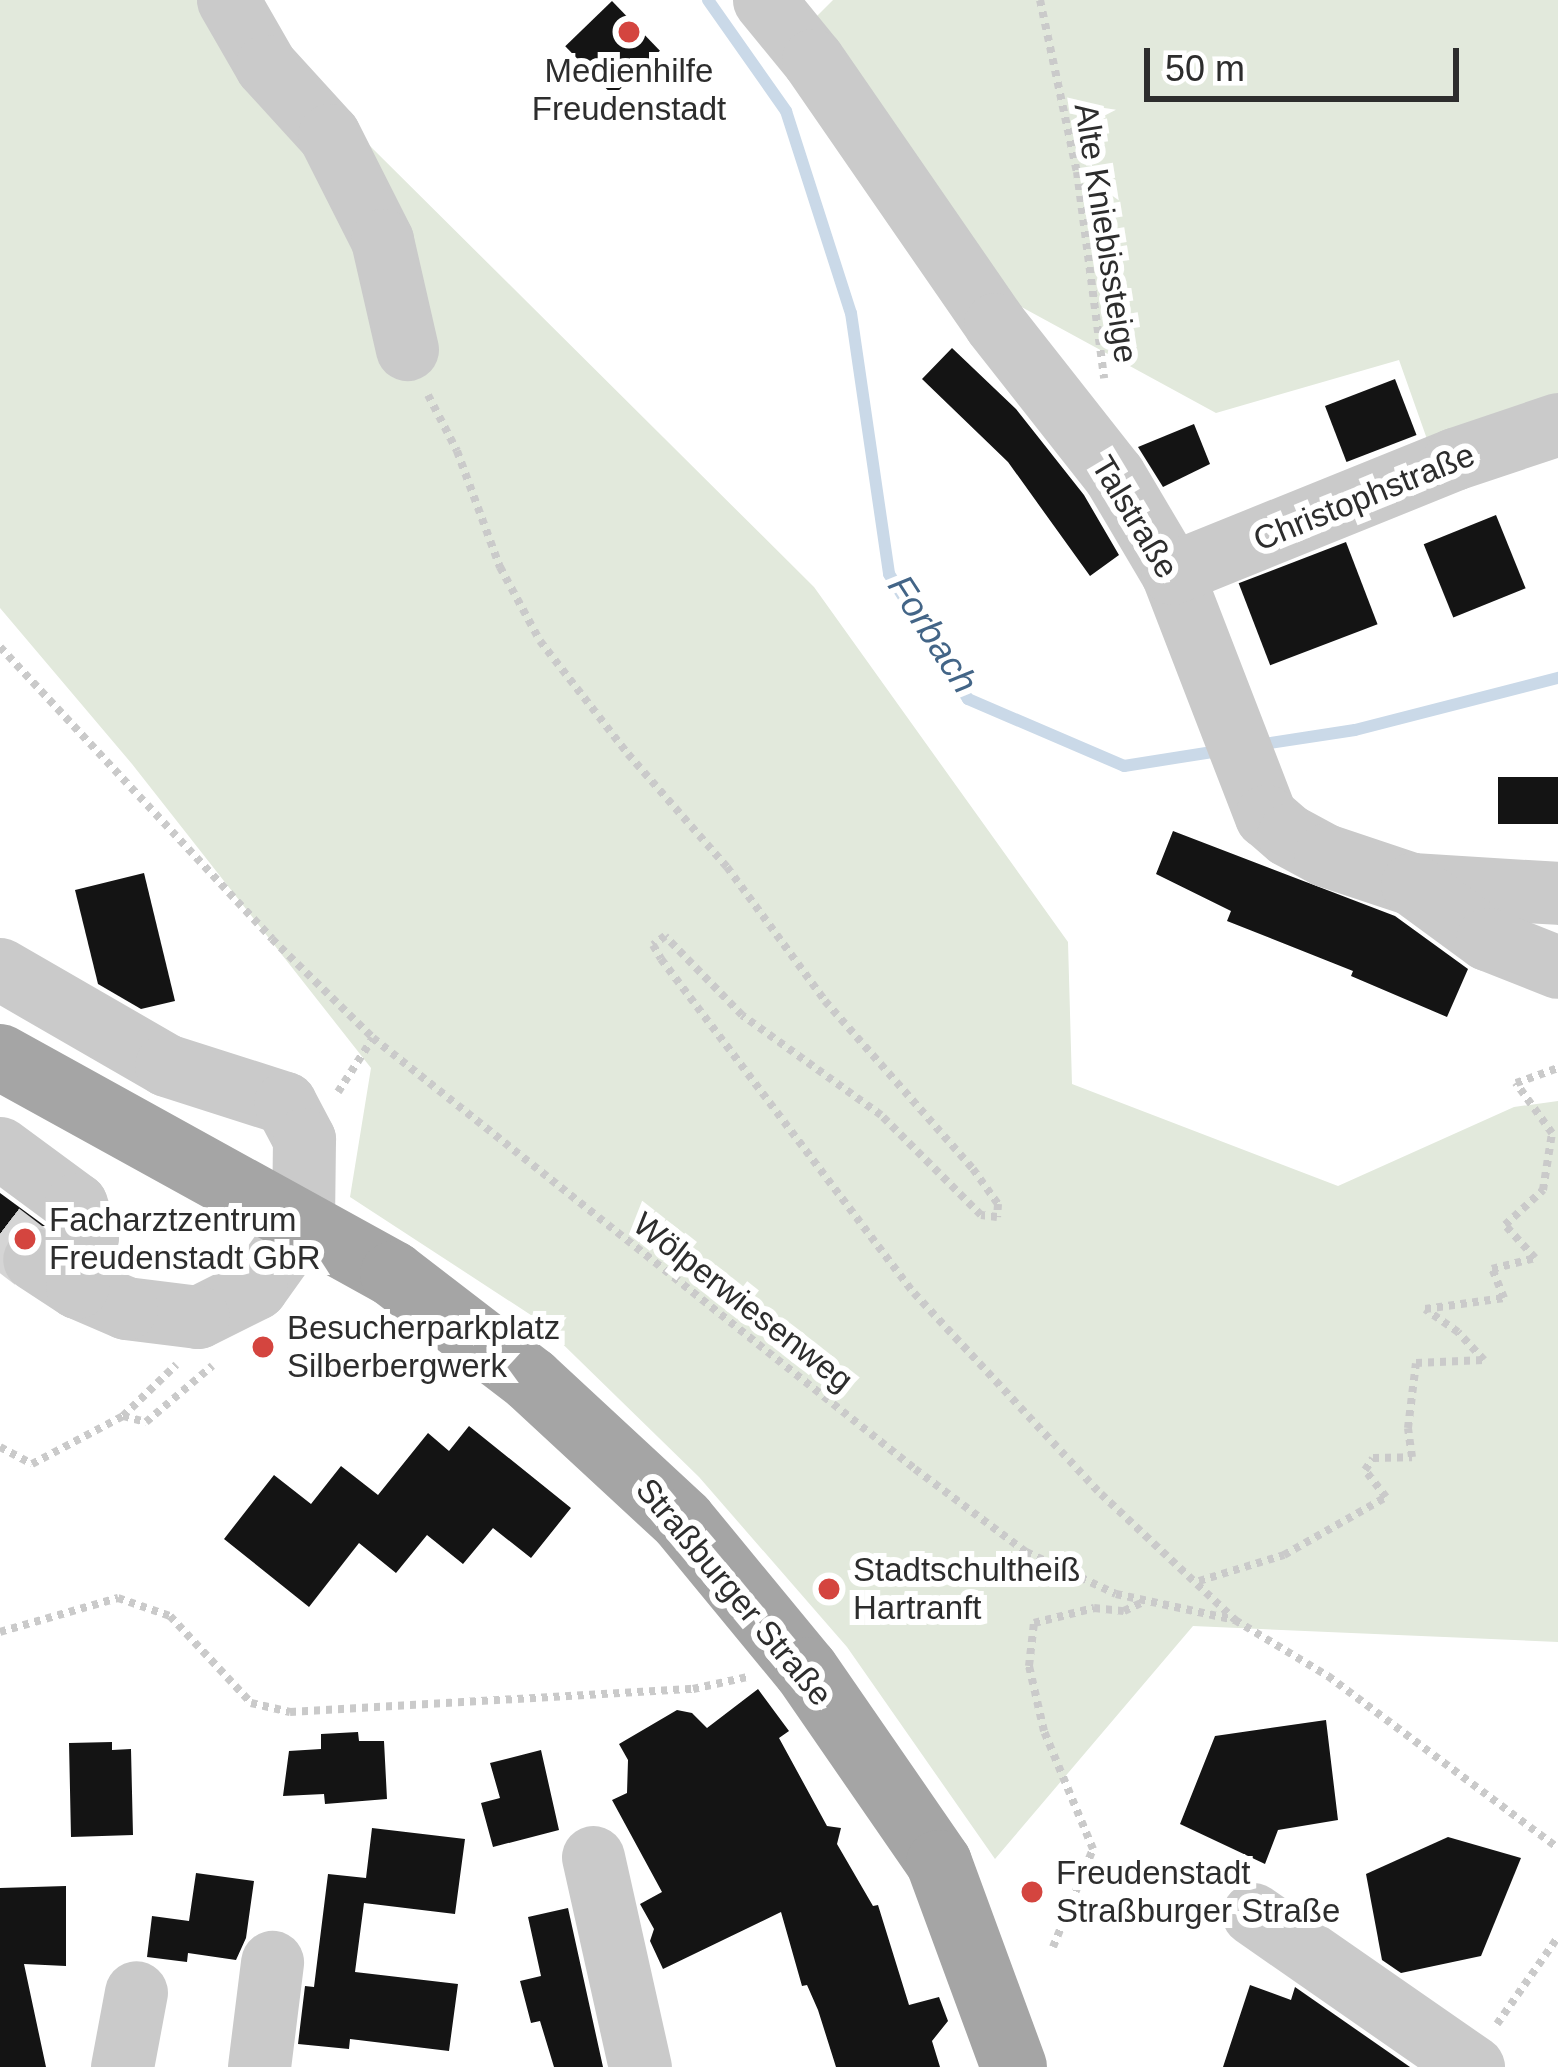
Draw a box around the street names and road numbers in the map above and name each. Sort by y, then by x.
street label: Alte Kniebissteige [1066,100,1146,366]
street label: Christophstraße [1248,435,1480,559]
street label: Talstraße [1083,449,1187,585]
street label: Wölperwiesenweg [625,1204,861,1400]
street label: Straßburger Straße [627,1470,841,1714]

